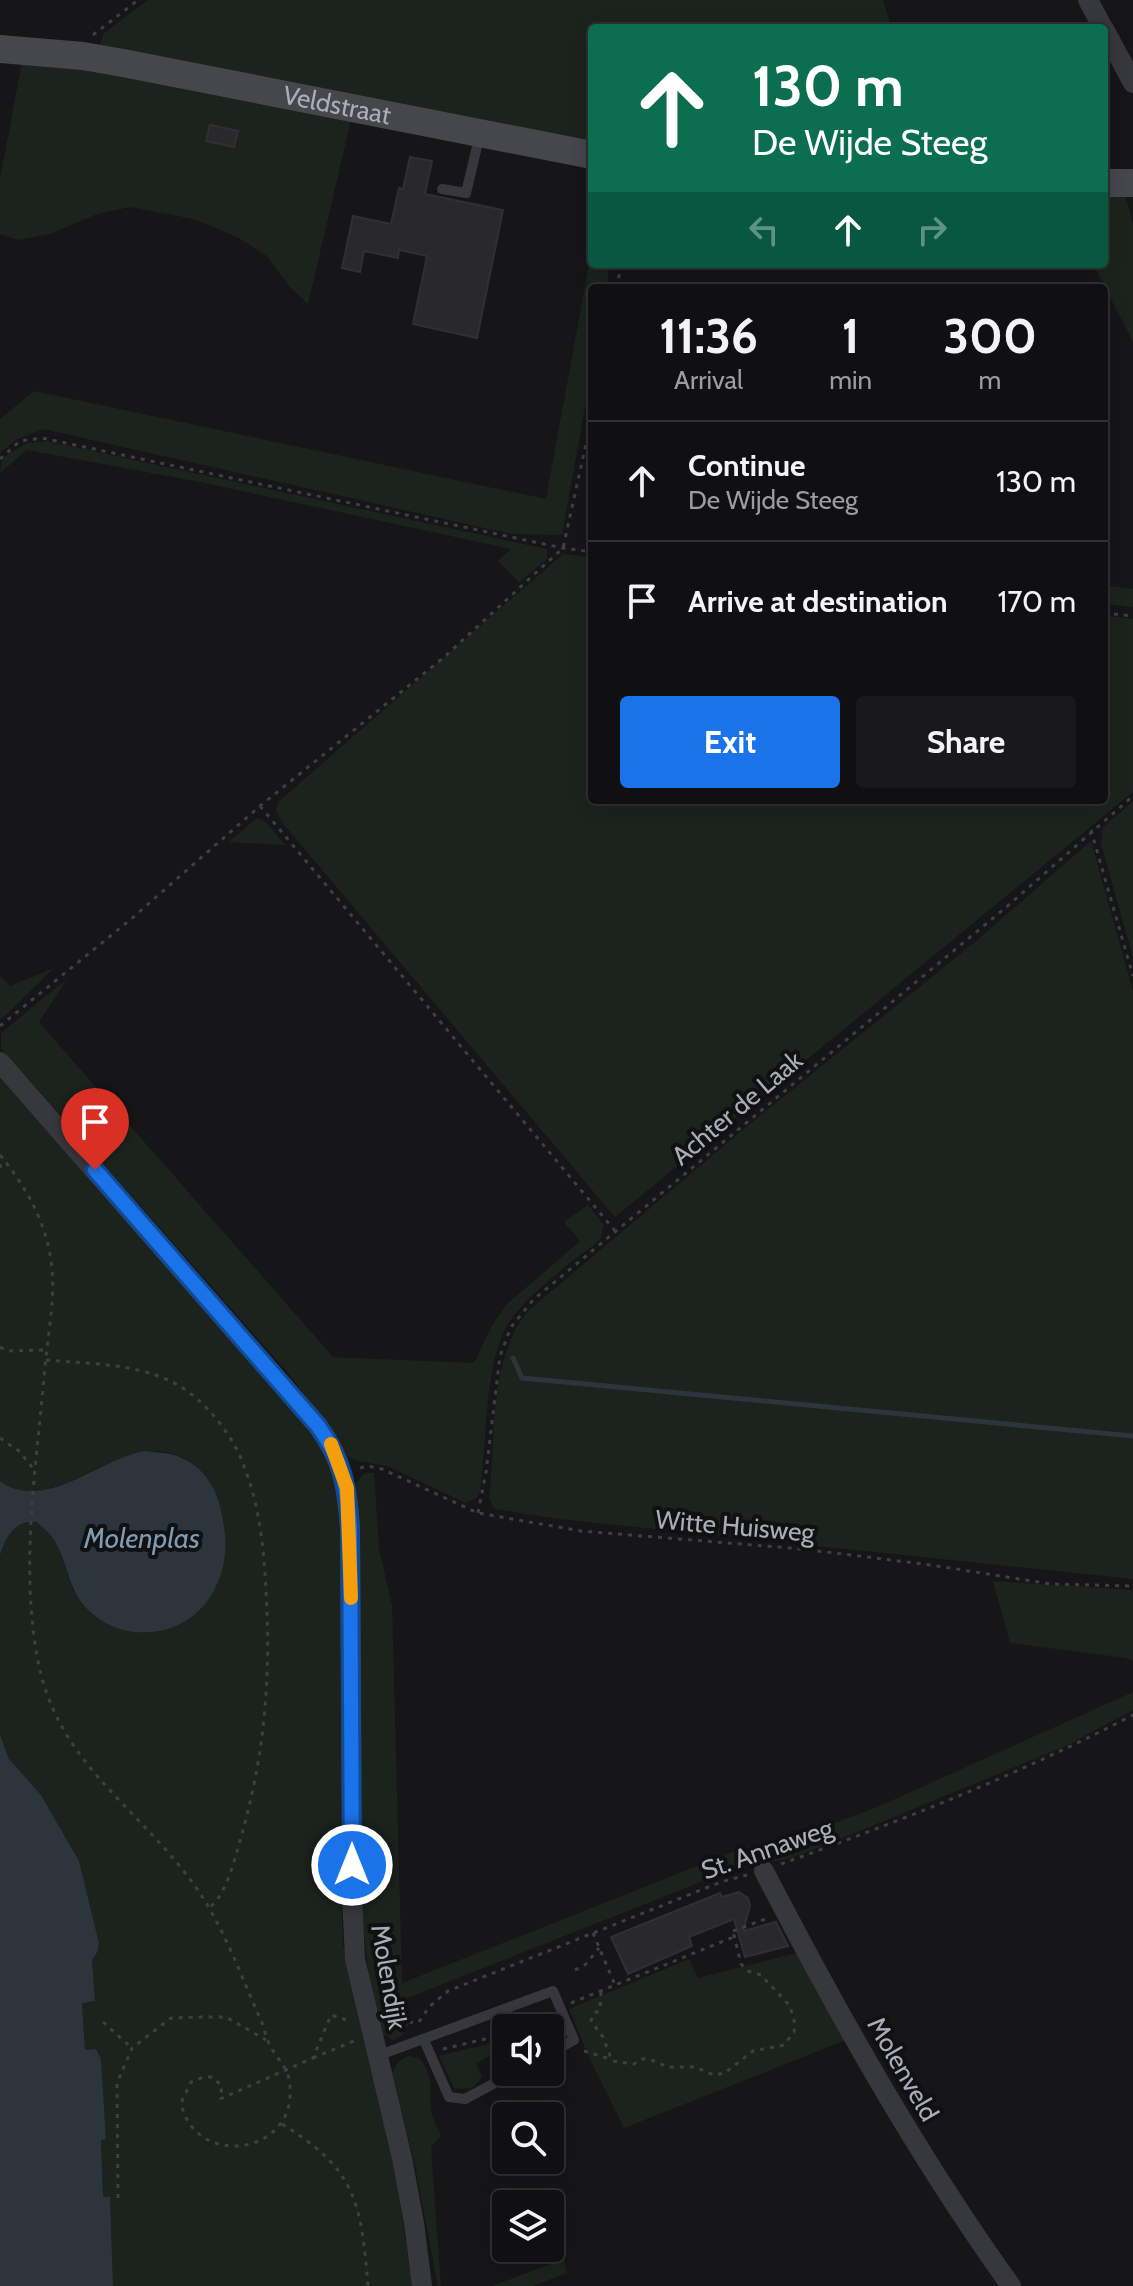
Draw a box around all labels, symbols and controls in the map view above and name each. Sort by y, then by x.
text: 130 m [752,52,904,120]
icon: ahead [620,56,724,160]
street label: Veldstraat [280,79,394,131]
text: De Wijde Steeg [752,120,987,164]
icon: left [742,208,786,252]
icon: ahead [826,208,870,252]
icon: right [910,208,954,252]
text: 11:36 [659,307,758,365]
text: 1 [842,307,859,365]
text: 300 [943,307,1037,365]
text: Arrival [674,364,743,396]
text: min [829,364,872,396]
text: m [979,364,1001,396]
text: Continue [688,447,805,484]
icon: ahead [620,459,664,503]
text: 130 m [996,463,1076,500]
text: De Wijde Steeg [688,484,858,516]
icon: arrive [620,579,664,623]
text: Arrive at destination [688,583,948,620]
text: 170 m [997,583,1076,620]
button: Exit [620,696,840,788]
button: Share [856,696,1076,788]
street label: Achter de Laak [665,1044,809,1172]
pin [61,1088,129,1170]
icon: arrive [73,1100,117,1144]
street label: Witte Huisweg [654,1503,817,1549]
water label: Molenplas [83,1521,200,1555]
street label: St. Annaweg [697,1811,838,1886]
position arrow [310,1823,394,1907]
street label: Molendijk [364,1922,414,2032]
street label: Molenveld [860,2011,946,2127]
map controls [492,2014,564,2262]
button: sound [492,2014,564,2086]
button: search [492,2102,564,2174]
button: layers [492,2190,564,2262]

